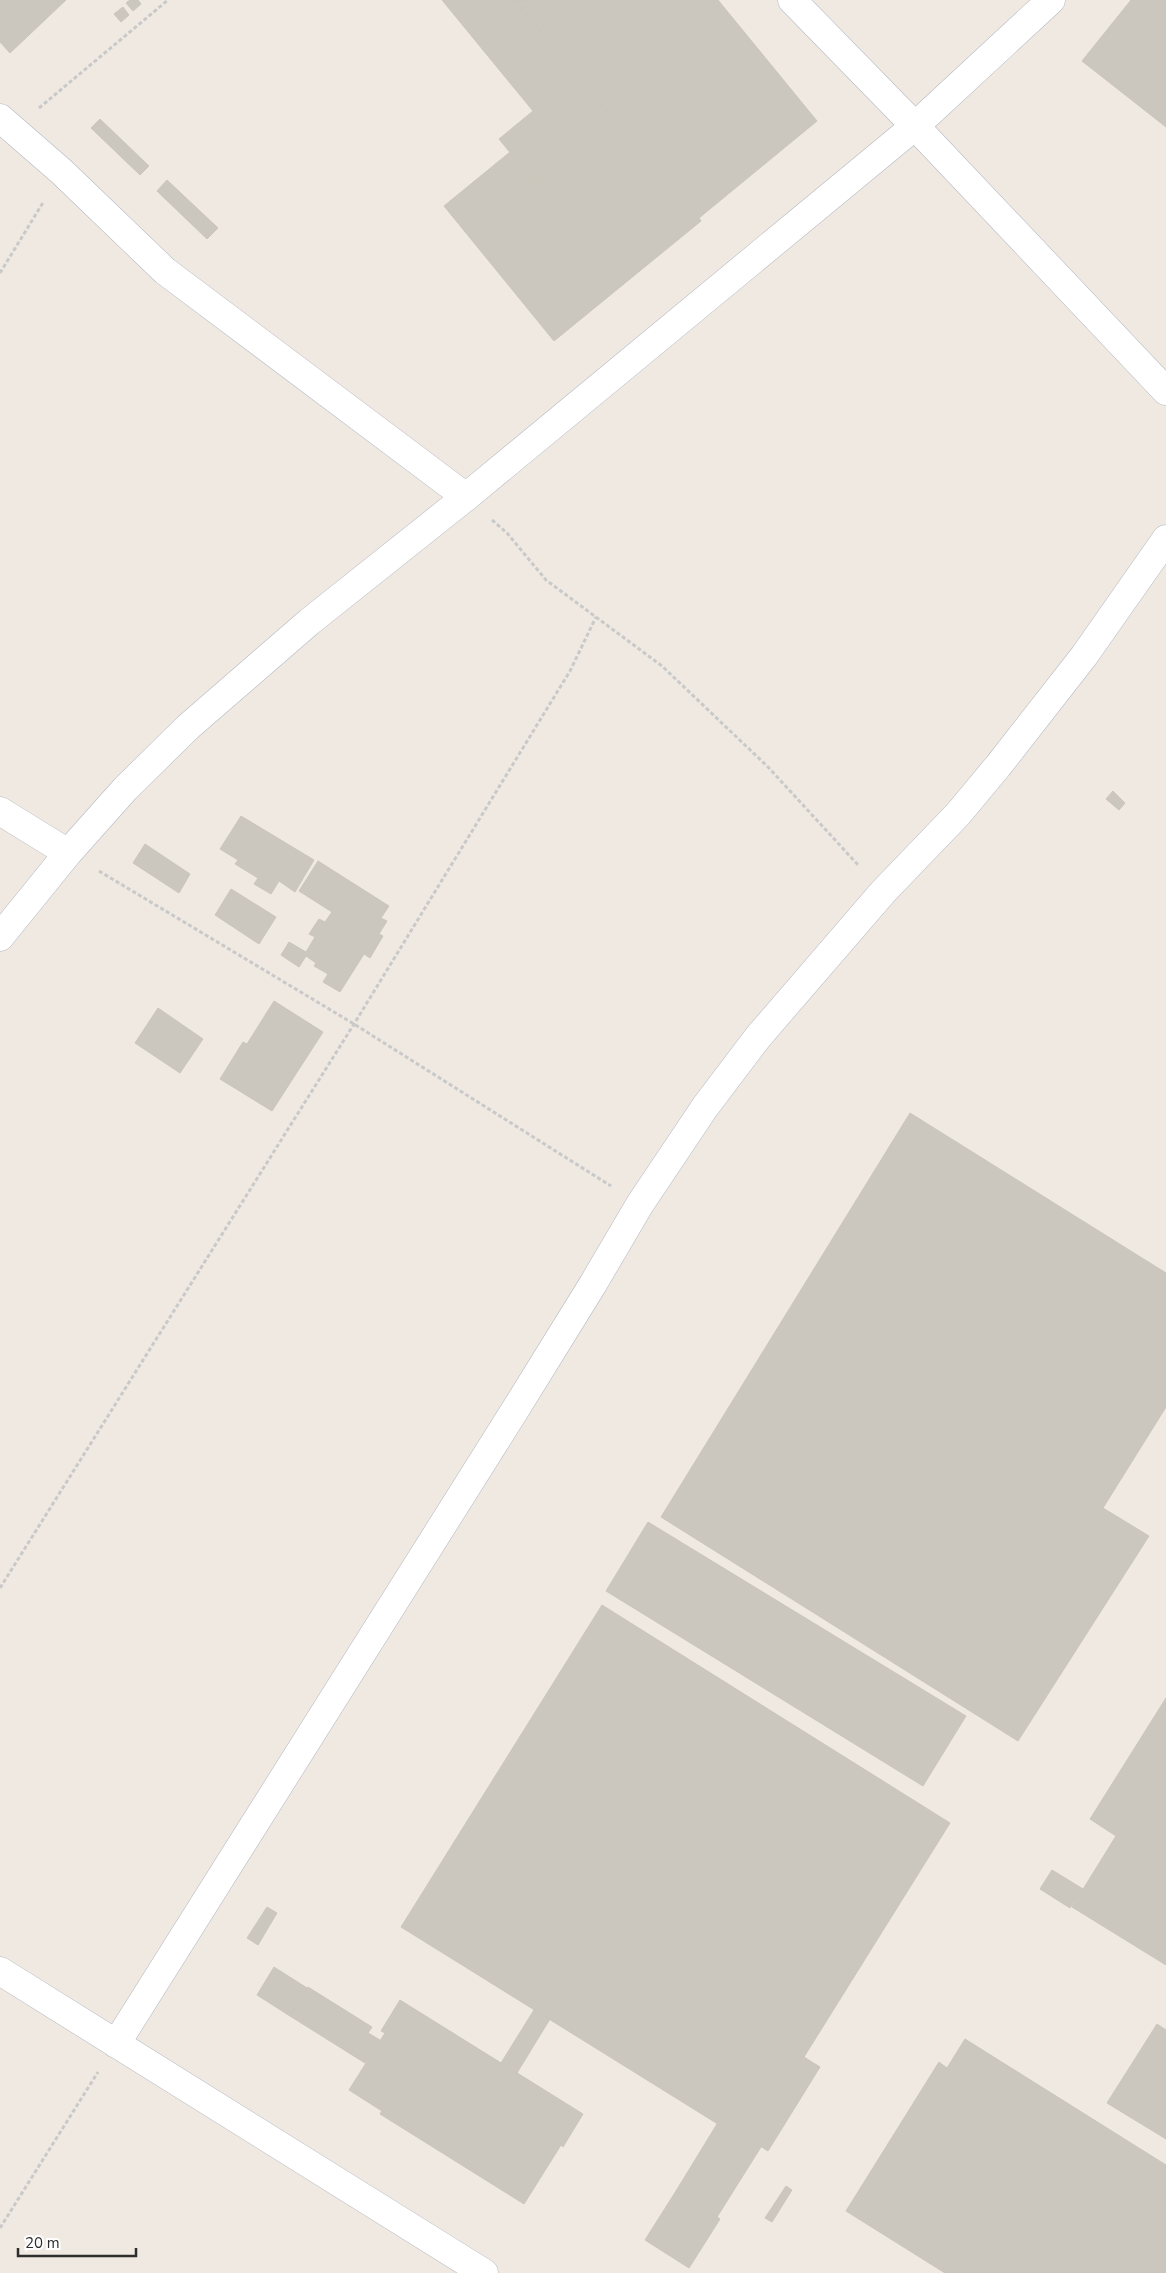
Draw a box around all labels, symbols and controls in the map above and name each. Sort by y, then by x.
scale bar [18,2226,135,2258]
text: 20 m [25,2233,60,2253]

